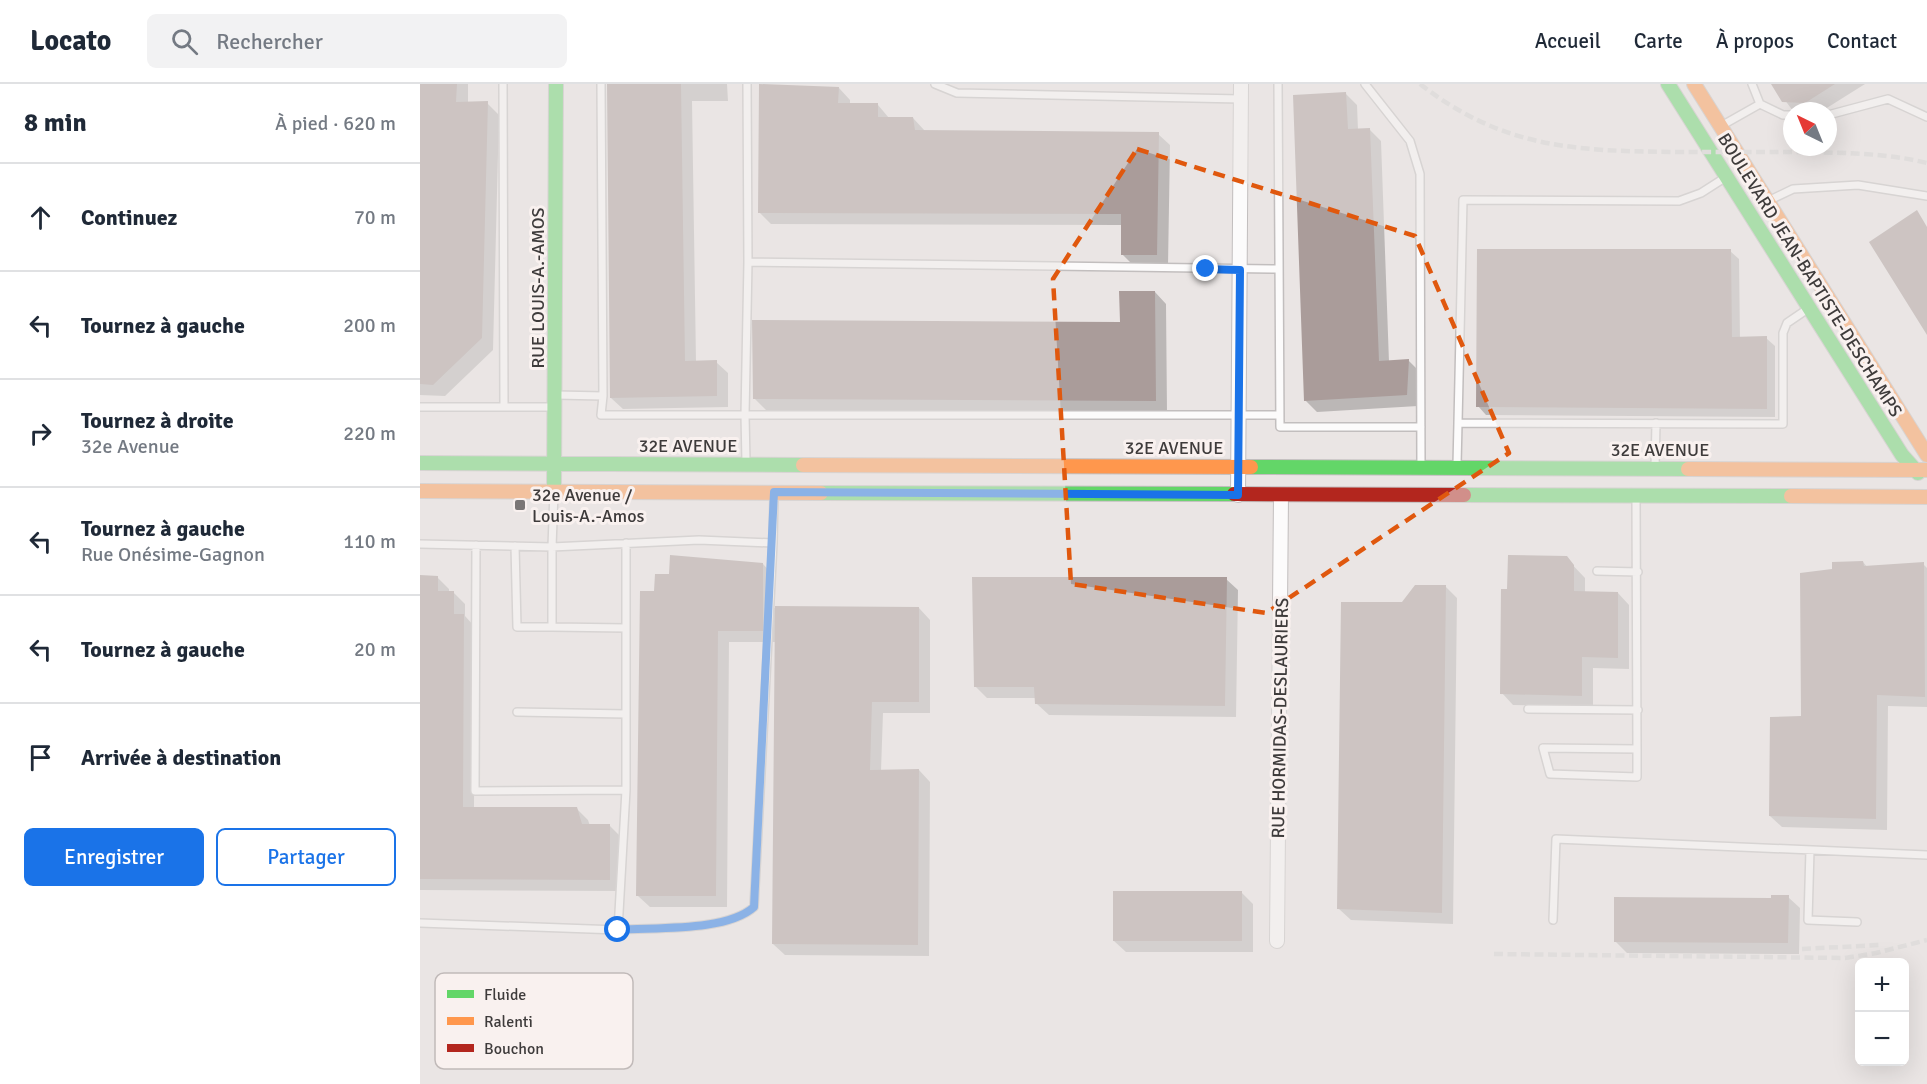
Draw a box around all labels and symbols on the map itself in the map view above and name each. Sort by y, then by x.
north arrow [1783,102,1837,156]
street label: BOULEVARD JEAN-BAPTISTE-DESCHAMPS [1713,129,1907,421]
street label: RUE LOUIS-A.-AMOS [527,207,549,369]
route end [1192,255,1218,281]
street label: 32E AVENUE [639,435,737,457]
street label: 32E AVENUE [1125,437,1223,459]
street label: 32E AVENUE [1611,439,1709,461]
place label: 32e Avenue / Louis-A.-Amos [532,484,645,527]
marker: 32e Avenue / Louis-A.-Amos [513,498,527,512]
street label: RUE HORMIDAS-DESLAURIERS [1267,597,1293,839]
route start [604,916,630,942]
legend [435,973,633,1069]
text: Fluide [484,985,526,1005]
text: Ralenti [484,1012,533,1032]
text: Bouchon [484,1039,544,1059]

